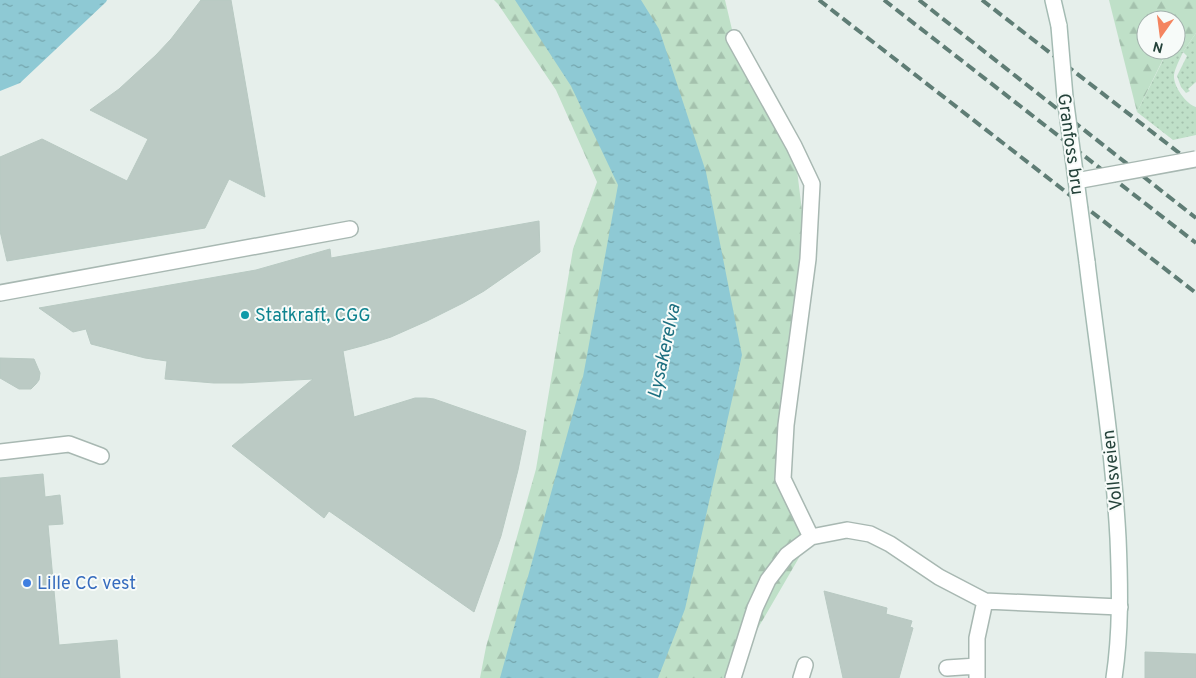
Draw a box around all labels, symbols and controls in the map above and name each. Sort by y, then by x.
north arrow [1136,10,1186,60]
text: N [1151,37,1165,56]
street label: Granfoss bru [1051,92,1088,196]
water label: Lysakerelva [643,302,687,401]
place label: Statkraft, CGG [255,305,371,328]
marker: Statkraft, CGG [239,309,251,321]
street label: Vollsveien [1098,428,1129,511]
place label: Lille CC vest [37,573,136,596]
marker: Lille CC vest [21,577,33,589]

